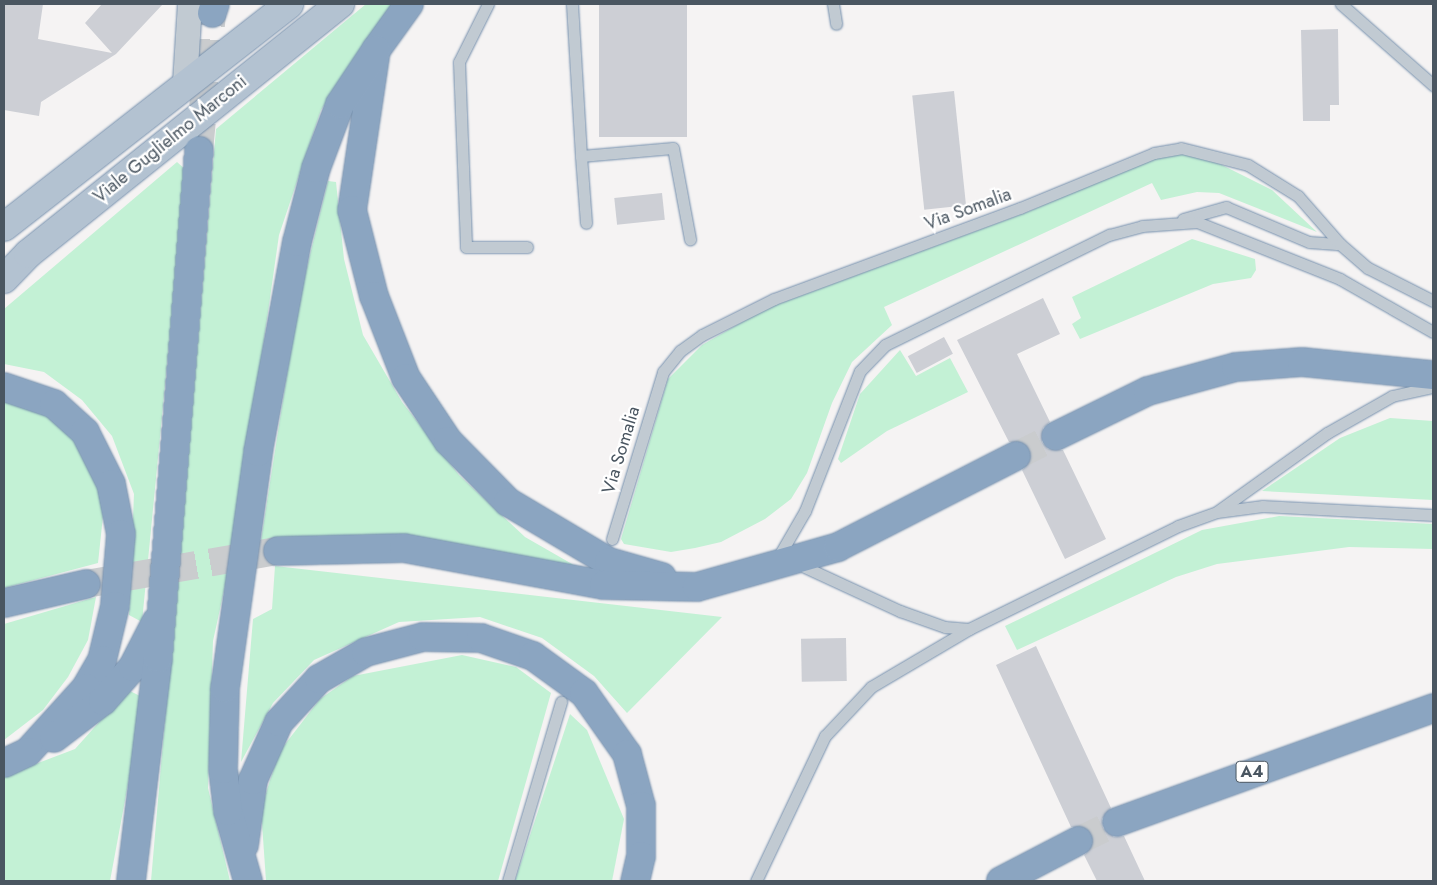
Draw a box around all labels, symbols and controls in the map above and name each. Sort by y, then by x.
street label: Viale Guglielmo Marconi [89,71,251,207]
street label: Via Somalia [922,183,1014,235]
street label: Via Somalia [597,404,645,496]
road number: A4 [1234,759,1270,786]

